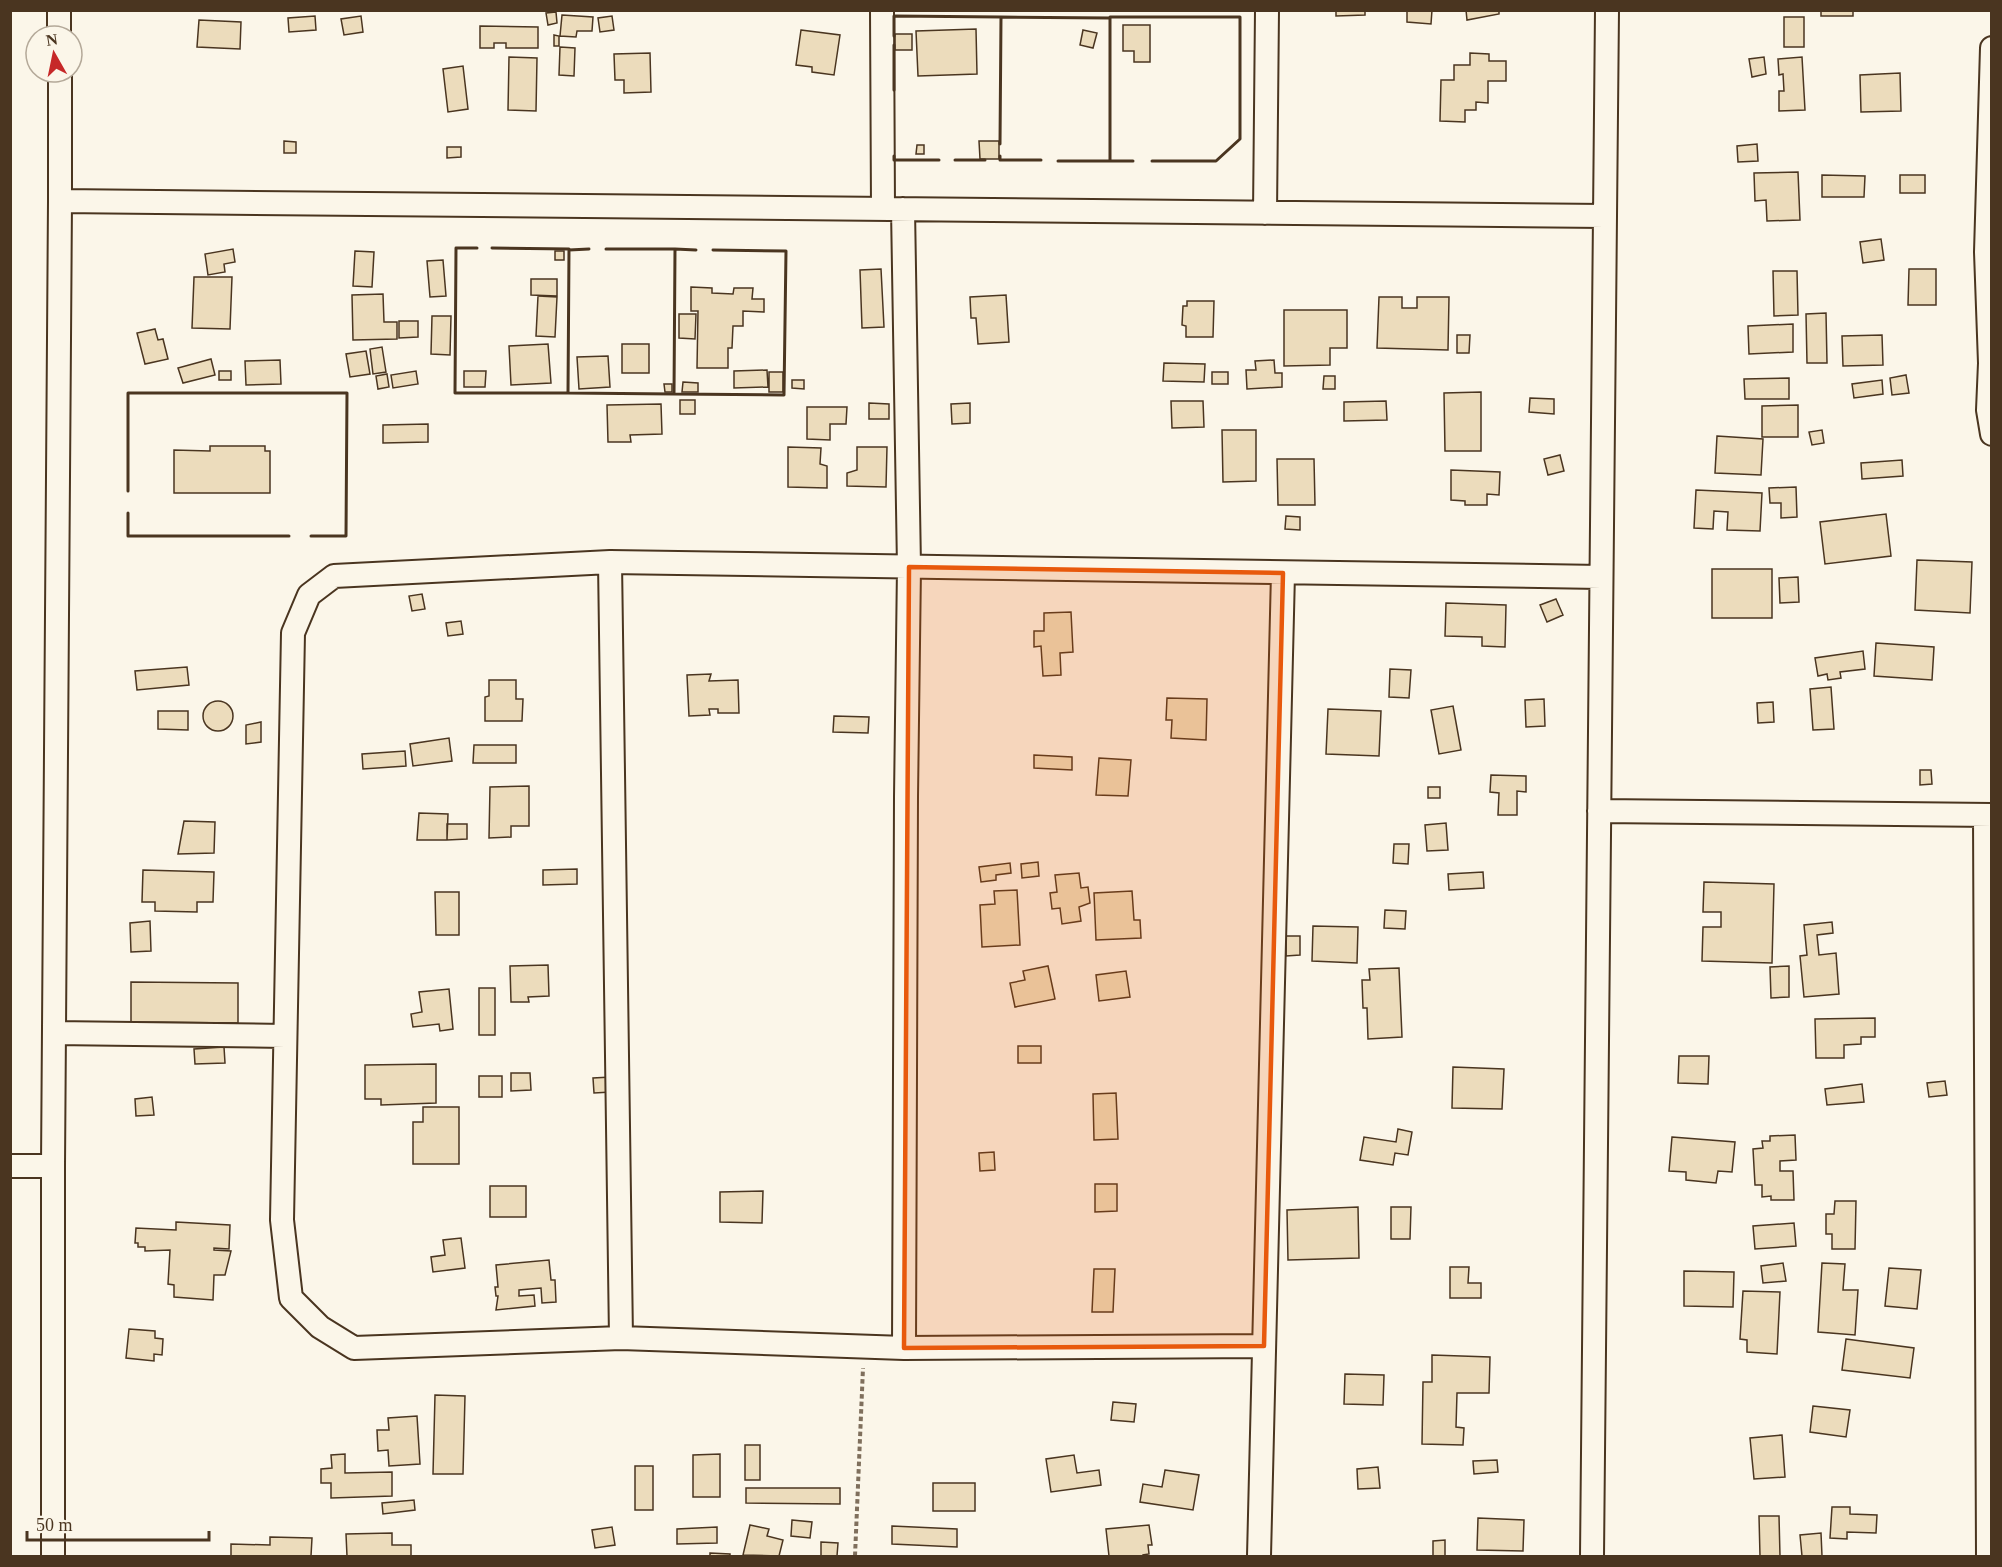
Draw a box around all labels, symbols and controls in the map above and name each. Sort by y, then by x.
north arrow [24,24,84,84]
text: N [45,30,59,49]
scale bar [27,1504,208,1542]
text: 50 m [36,1515,73,1535]

